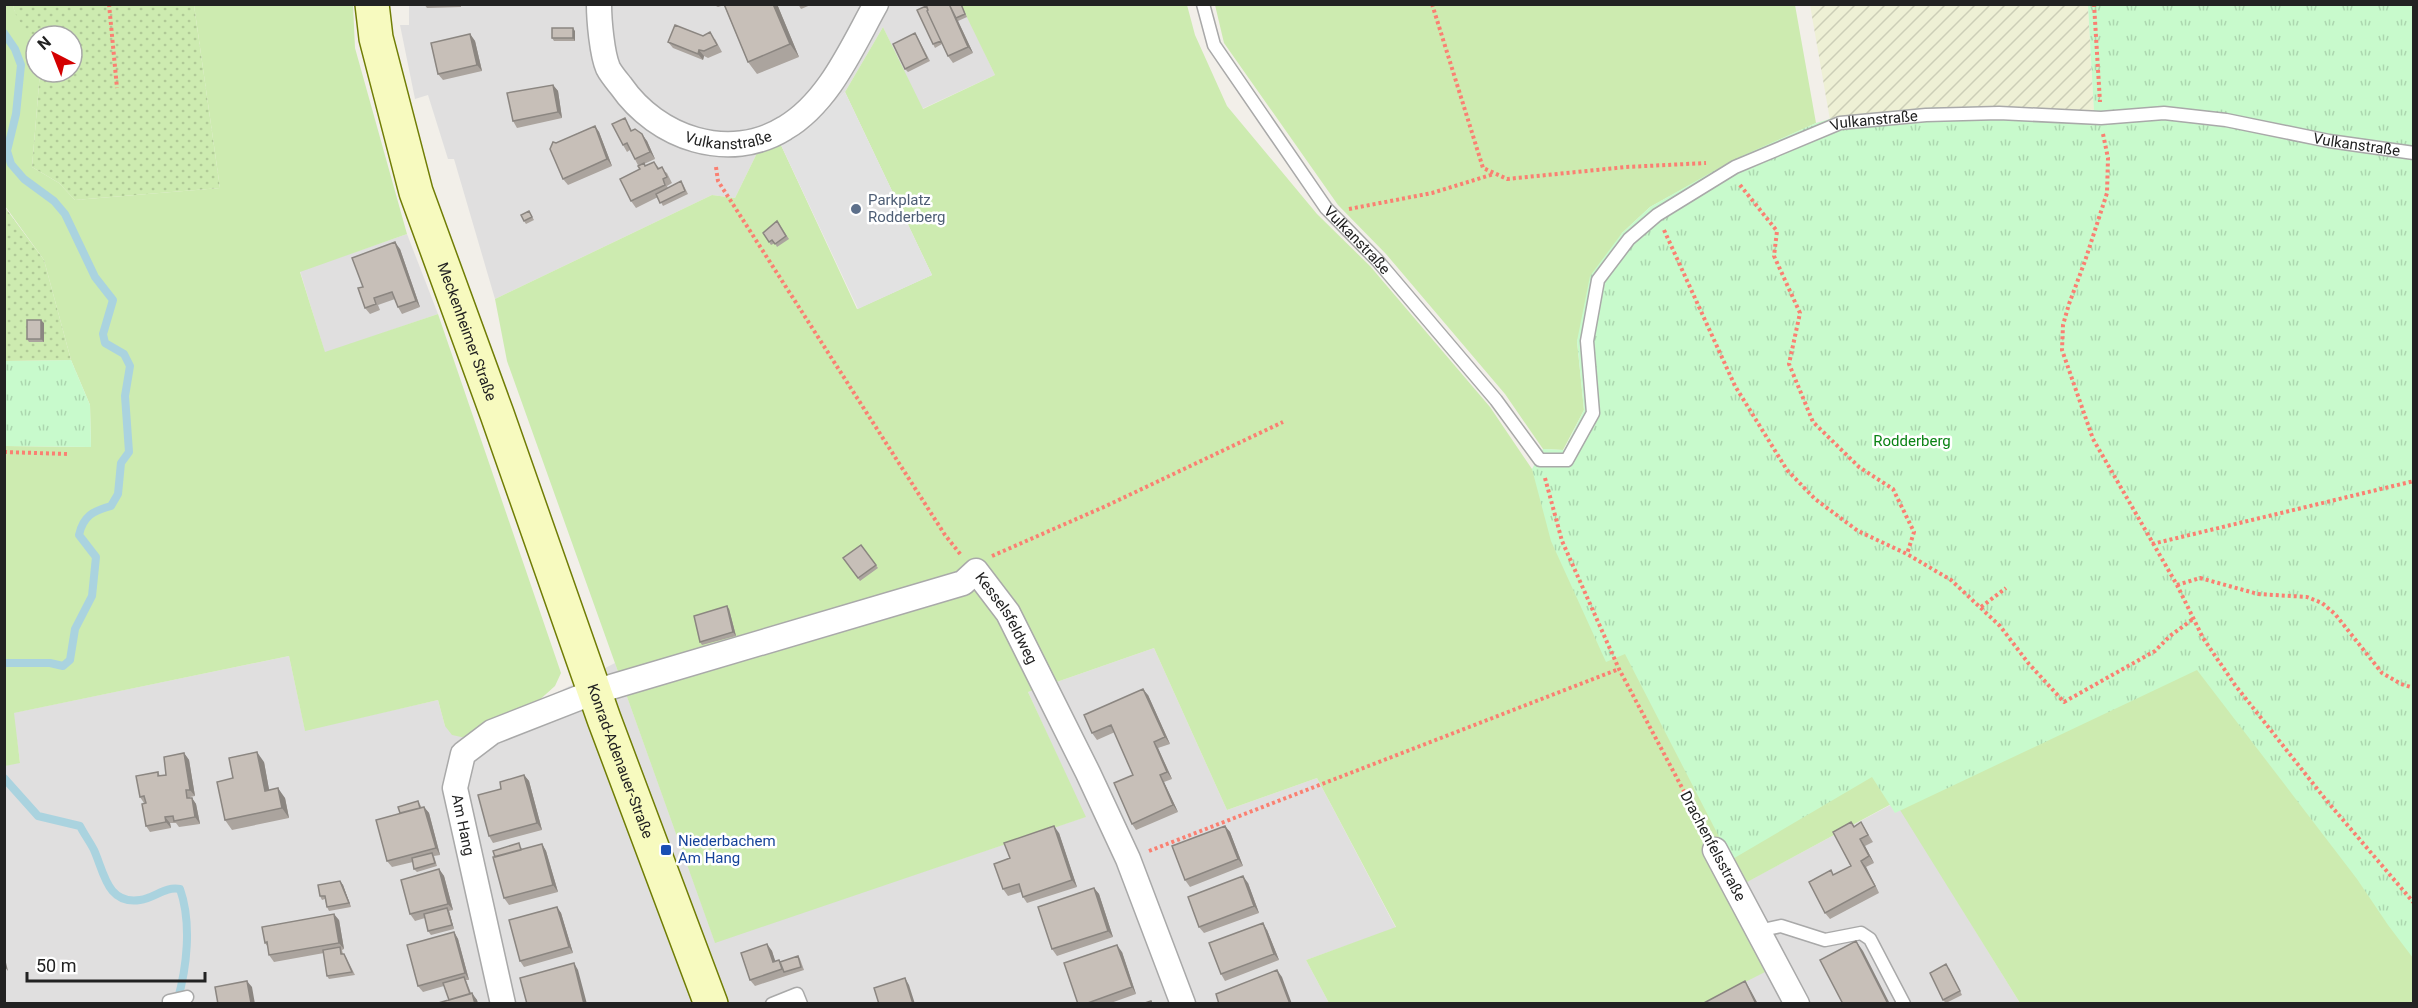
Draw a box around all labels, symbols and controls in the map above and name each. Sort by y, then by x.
north arrow [24,24,84,84]
text: N [34,32,55,54]
street label: Vulkanstraße [1827,107,1919,135]
street label: Vulkanstraße [683,127,774,153]
street label: Vulkanstraße [2311,129,2401,160]
place label: Parkplatz Rodderberg [868,191,946,226]
marker: Parkplatz Rodderberg [849,202,863,216]
street label: Vulkanstraße [1320,202,1394,278]
street label: Meckenheimer Straße [433,260,500,403]
park label: Rodderberg [1873,432,1951,450]
street label: Kesselsfeldweg [971,569,1041,667]
street label: Konrad-Adenauer-Straße [583,681,657,841]
street label: Drachenfelsstraße [1676,788,1750,904]
street label: Am Hang [448,793,478,857]
place label: Niederbachem Am Hang [678,832,776,867]
marker: Niederbachem Am Hang [659,843,673,857]
scale bar [27,945,206,983]
text: 50 m [36,955,76,976]

